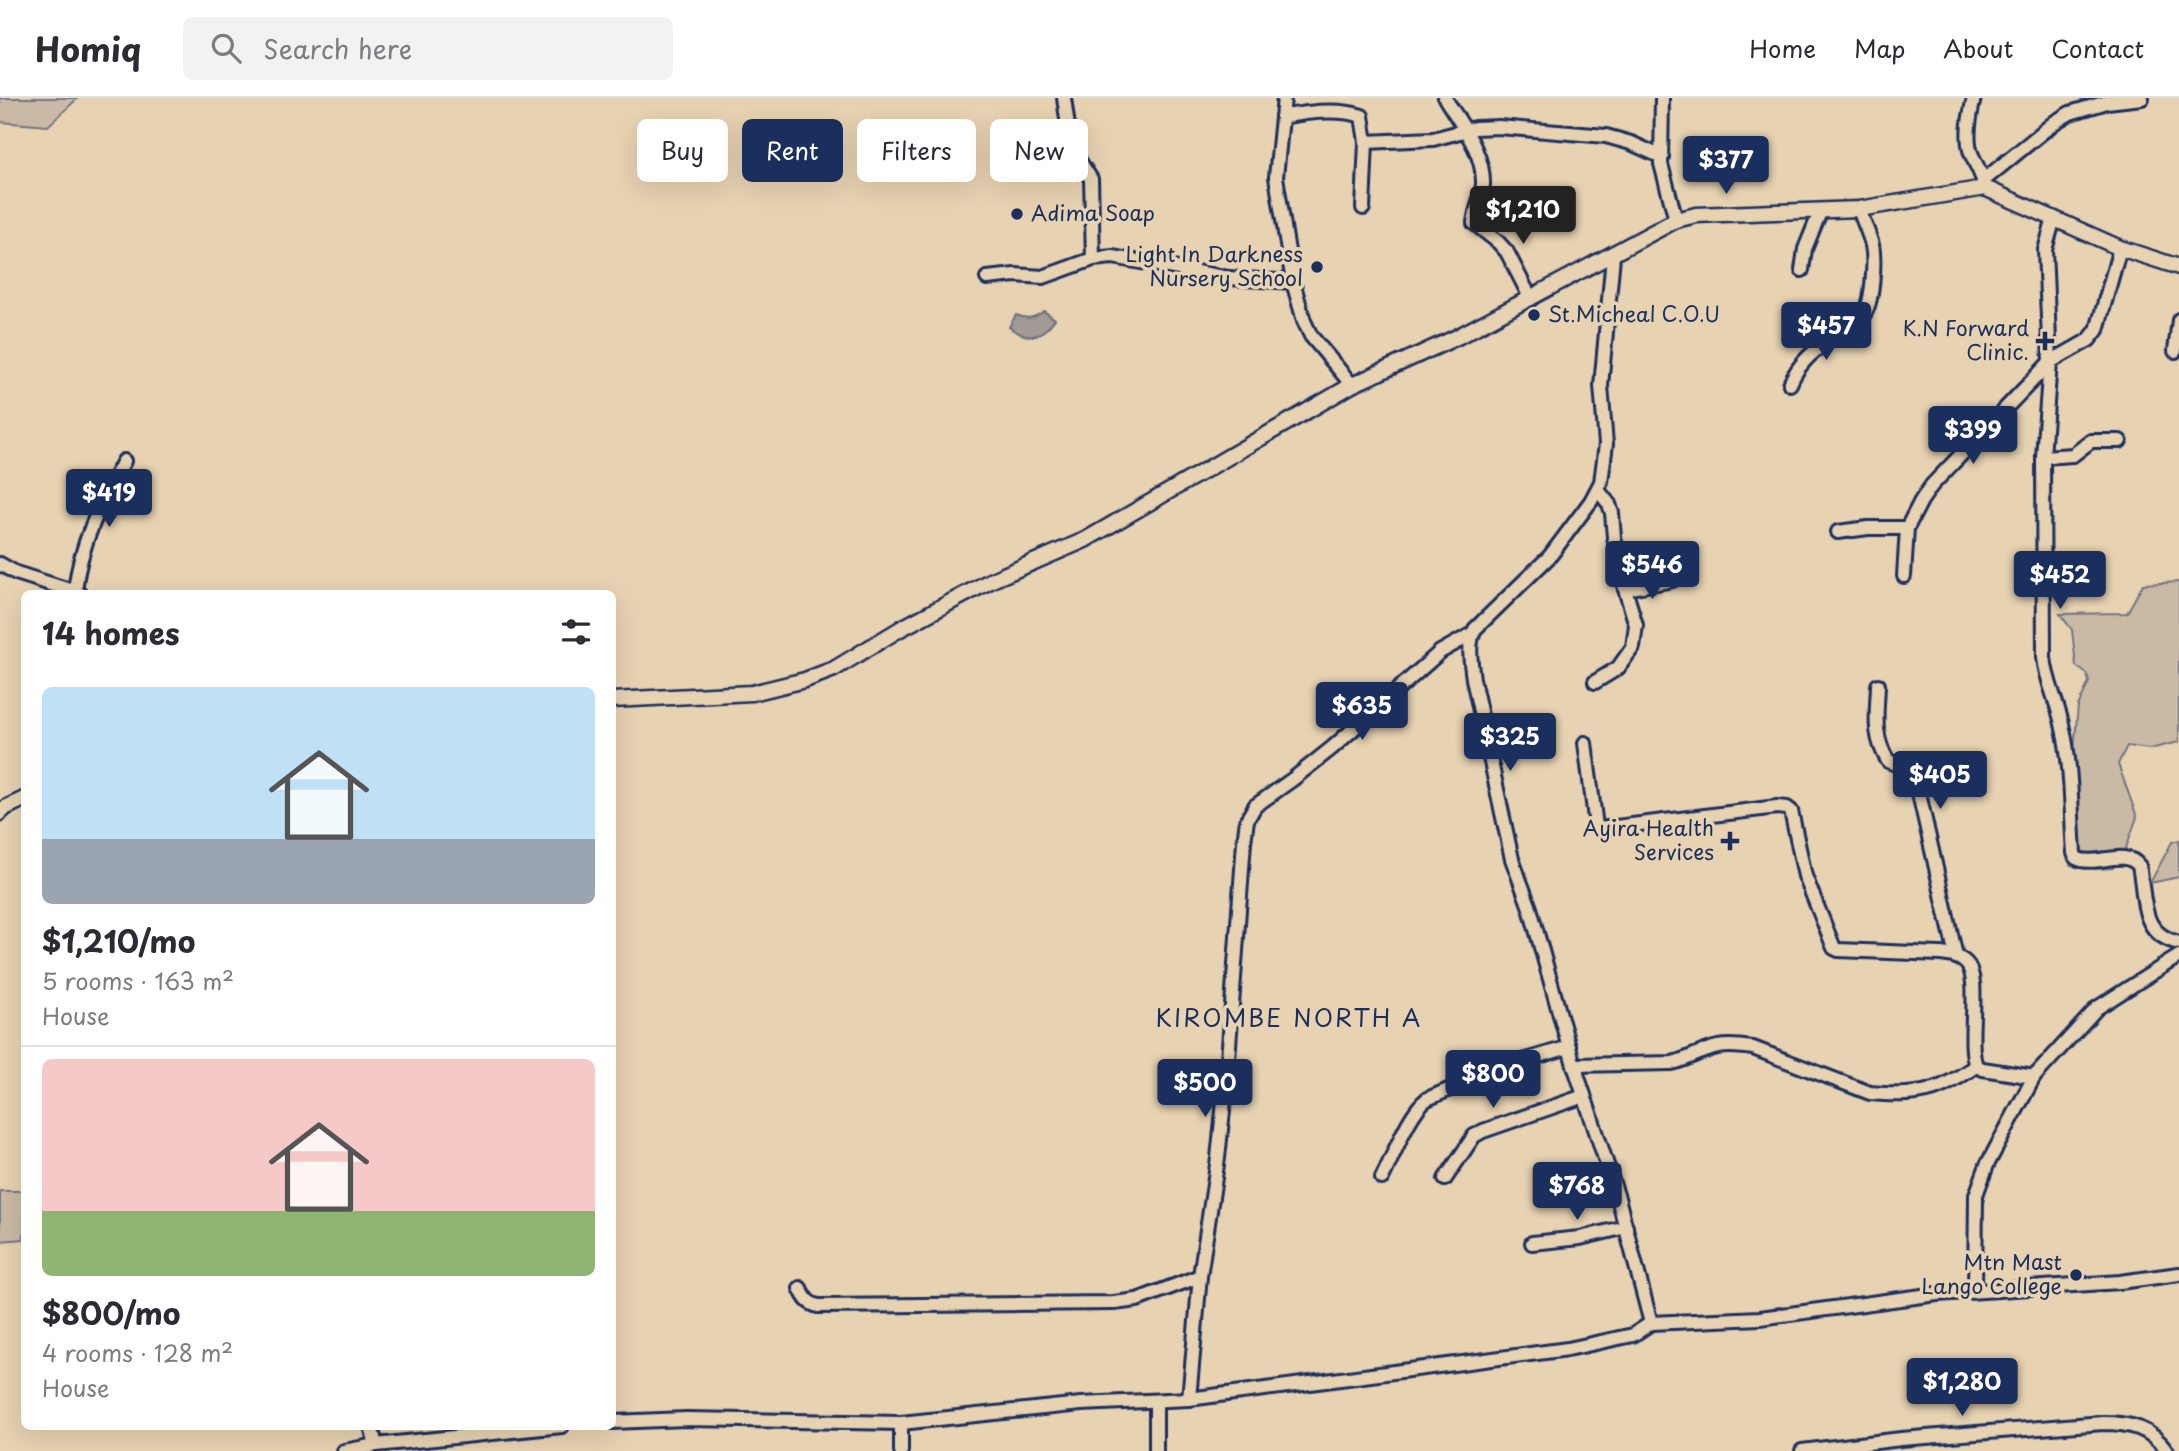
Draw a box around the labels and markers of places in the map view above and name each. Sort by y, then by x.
pin: $377 [1685,136,1767,196]
pin: $1,210 [1466,186,1580,246]
place label: Adima Soap [1031,196,1155,228]
marker: Adima Soap [1009,206,1025,222]
place label: Light In Darkness Nursery School [1126,237,1303,293]
marker: Light In Darkness Nursery School [1309,259,1325,275]
place label: St.Micheal C.O.U [1548,297,1720,329]
pin: $457 [1785,302,1867,362]
marker: St.Micheal C.O.U [1526,307,1542,323]
place label: K.N Forward Clinic. [1903,311,2029,367]
marker: K.N Forward Clinic. [2035,331,2055,351]
pin: $399 [1932,406,2014,466]
pin: $419 [68,470,150,529]
pin: $546 [1611,542,1693,601]
pin: $452 [2019,552,2101,611]
pin: $635 [1321,682,1403,742]
pin: $325 [1469,714,1551,773]
pin: $405 [1899,752,1981,811]
place label: Ayira Health Services [1583,811,1714,867]
marker: Ayira Health Services [1720,831,1740,851]
pin: $800 [1452,1051,1534,1110]
pin: $500 [1164,1060,1246,1119]
pin: $768 [1536,1162,1618,1222]
place label: Mtn Mast Lango College [1921,1245,2062,1301]
marker: Mtn Mast Lango College [2068,1267,2084,1283]
pin: $1,280 [1905,1358,2019,1418]

